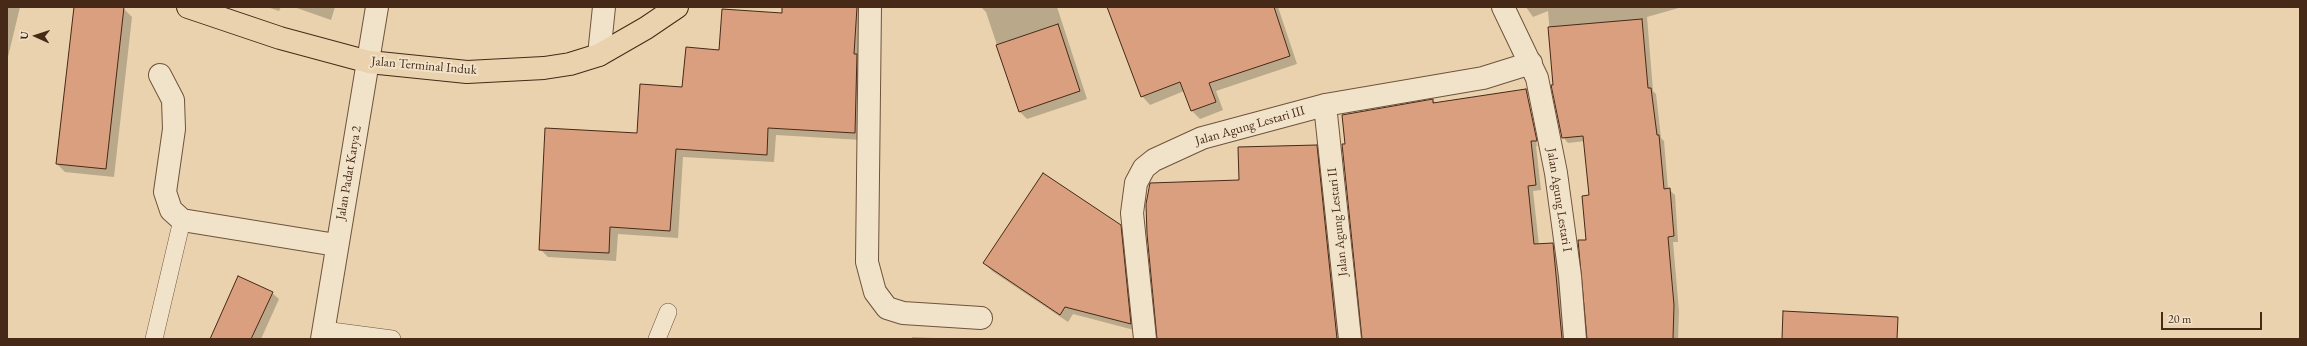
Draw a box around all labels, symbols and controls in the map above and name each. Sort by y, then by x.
north arrow [16,16,56,56]
text: U [17,31,31,40]
street label: Jalan Terminal Induk [371,54,477,78]
street label: Jalan Agung Lestari III [1193,103,1307,149]
street label: Jalan Padat Karya 2 [333,125,365,221]
street label: Jalan Agung Lestari I [1543,147,1575,253]
street label: Jalan Agung Lestari II [1325,167,1351,277]
scale bar [2163,304,2264,330]
text: 20 m [2168,311,2191,327]

